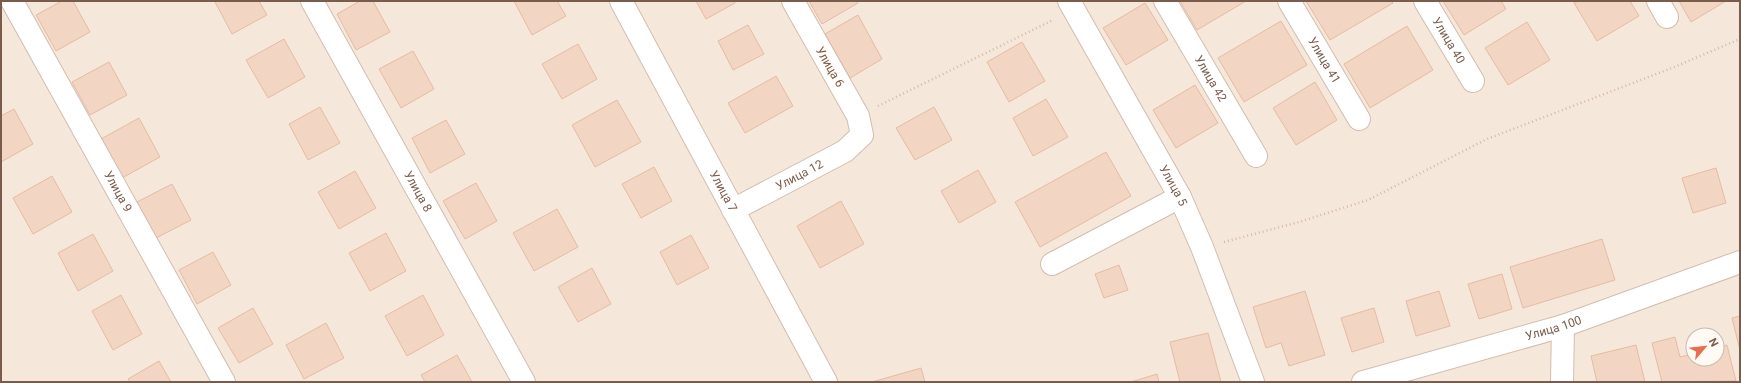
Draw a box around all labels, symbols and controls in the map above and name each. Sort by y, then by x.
street label: Улица 40 [1430,15,1468,66]
street label: Улица 41 [1305,35,1343,86]
street label: Улица 6 [813,44,847,90]
street label: Улица 42 [1192,53,1230,104]
street label: Улица 12 [773,157,825,193]
street label: Улица 5 [1156,163,1190,208]
street label: Улица 7 [707,168,740,214]
street label: Улица 9 [101,169,135,214]
street label: Улица 8 [401,169,435,215]
street label: Улица 100 [1524,313,1584,343]
north arrow [1685,327,1725,367]
text: N [1706,336,1721,349]

